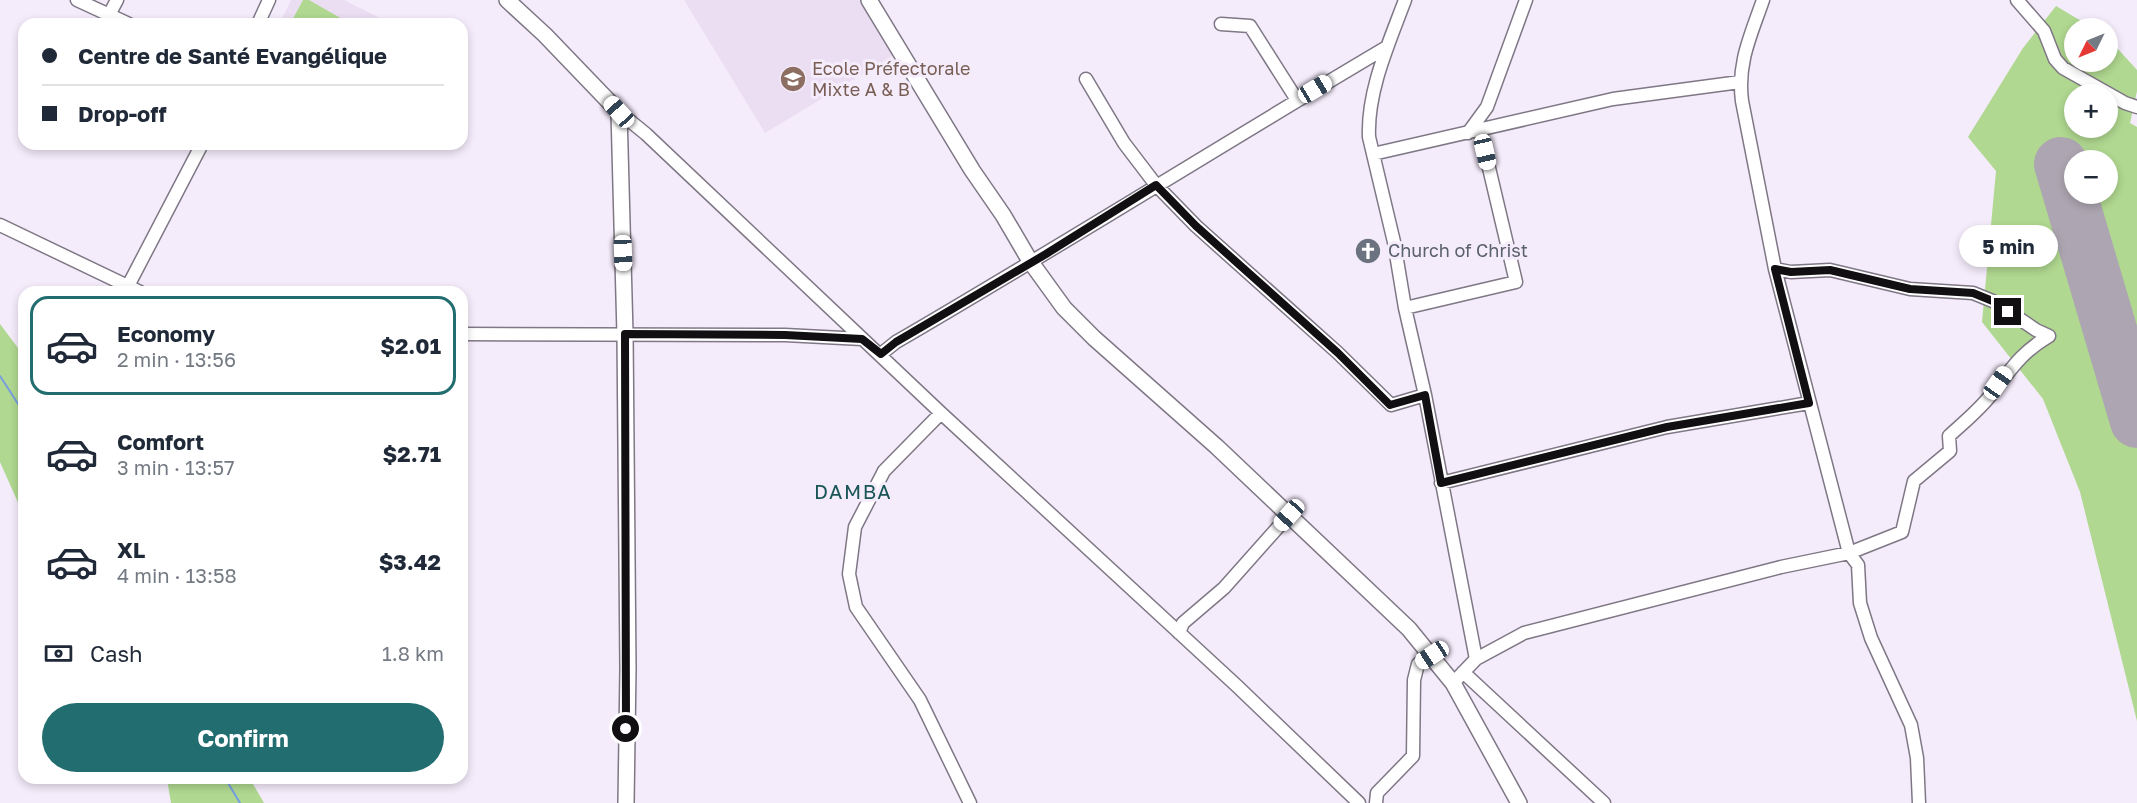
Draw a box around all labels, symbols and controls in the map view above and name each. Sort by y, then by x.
north arrow [2064,18,2118,72]
map controls [2064,18,2118,204]
text: Centre de Santé Evangélique [78,42,387,69]
place label: Ecole Préfectorale Mixte A & B [812,57,971,100]
school or university icon: Ecole Préfectorale Mixte A & B [778,64,808,94]
car [1295,72,1335,106]
button: + [2064,84,2118,138]
car [600,93,638,131]
text: Drop-off [78,100,167,127]
car [1472,132,1498,172]
button: − [2064,150,2118,204]
callout: 5 min [1958,225,2058,267]
text: 5 min [1982,234,2035,258]
car [613,235,633,271]
church icon: Church of Christ [1353,236,1383,266]
place label: Church of Christ [1388,239,1528,261]
route end [1994,298,2021,325]
icon: car [45,319,99,373]
text: Economy [117,320,215,347]
text: $2.01 [380,332,441,359]
text: 2 min · 13:56 [117,347,236,371]
car [1980,363,2016,403]
icon: car [45,427,99,481]
text: Comfort [117,428,204,455]
text: $2.71 [382,440,441,467]
text: 3 min · 13:57 [117,455,235,479]
district label: DAMBA [814,479,892,503]
car [1270,496,1308,534]
icon: car [45,535,99,589]
text: XL [117,536,145,563]
text: $3.42 [379,548,441,575]
text: 4 min · 13:58 [117,563,237,587]
icon: cash [42,637,75,670]
car [1412,638,1452,672]
text: Cash [90,640,143,667]
text: 1.8 km [382,641,444,665]
button: Confirm [42,703,444,772]
route start [612,715,639,742]

